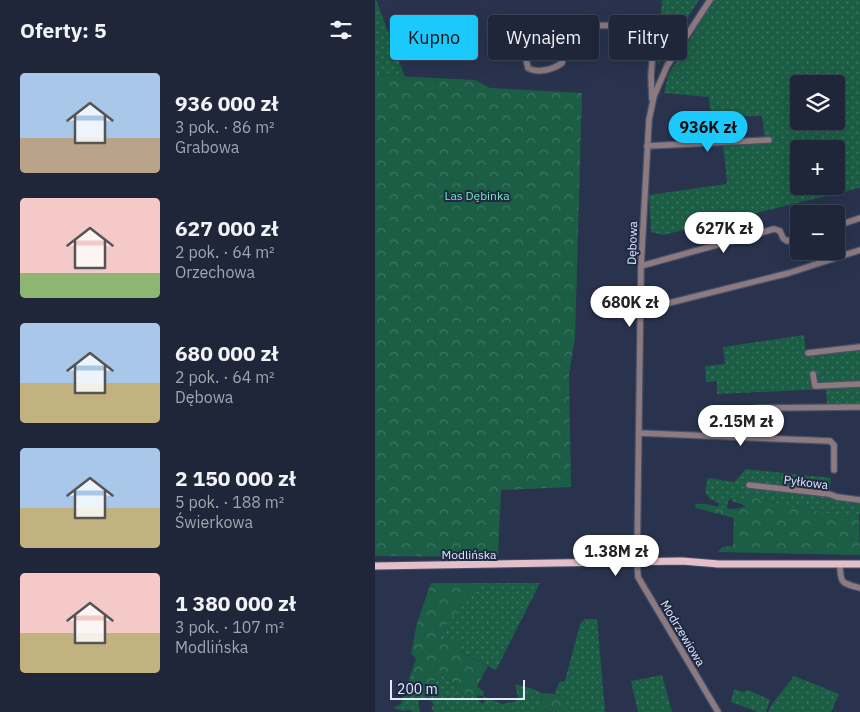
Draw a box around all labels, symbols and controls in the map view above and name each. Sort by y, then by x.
chip: Kupno [390,15,478,60]
chip: Wynajem [488,15,599,60]
chip: Filtry [609,15,687,60]
text: Oferty: 5 [20,16,107,44]
icon: filters [327,16,355,44]
map controls [790,75,845,260]
button: layers [790,75,845,130]
text: 936 000 zł [175,89,278,117]
icon: home [60,93,120,153]
pin: 936K zł [662,110,754,153]
text: 3 pok. · 86 m² [175,117,275,137]
text: 936K zł [679,117,737,137]
text: Grabowa [175,137,239,157]
button: + [790,140,845,195]
park label: Las Dębinka [444,188,510,203]
button: − [790,205,845,260]
pin: 627K zł [678,212,770,254]
text: 627 000 zł [175,214,278,242]
icon: home [60,218,120,278]
text: 627K zł [695,218,753,238]
street label: Dębowa [624,220,640,265]
text: 2 pok. · 64 m² [175,242,275,262]
text: Orzechowa [175,262,255,282]
pin: 680K zł [584,286,676,328]
text: 680K zł [601,292,659,312]
text: 680 000 zł [175,339,278,367]
icon: home [60,343,120,403]
text: 2 pok. · 64 m² [175,367,275,387]
text: Dębowa [175,387,233,407]
pin: 2.15M zł [689,404,793,447]
text: 2.15M zł [709,411,773,431]
text: 2 150 000 zł [175,464,296,492]
icon: home [60,468,120,528]
street label: Pyłkowa [783,472,830,492]
text: 5 pok. · 188 m² [175,492,284,512]
text: Świerkowa [175,512,253,532]
pin: 1.38M zł [564,534,668,577]
text: 1.38M zł [584,541,648,561]
street label: Modlińska [441,547,497,562]
text: 1 380 000 zł [175,589,296,617]
icon: home [60,593,120,653]
street label: Modrzewiowa [657,597,709,669]
text: 3 pok. · 107 m² [175,617,284,637]
text: Modlińska [175,637,248,657]
scale bar [390,677,525,700]
text: 200 m [397,680,438,698]

